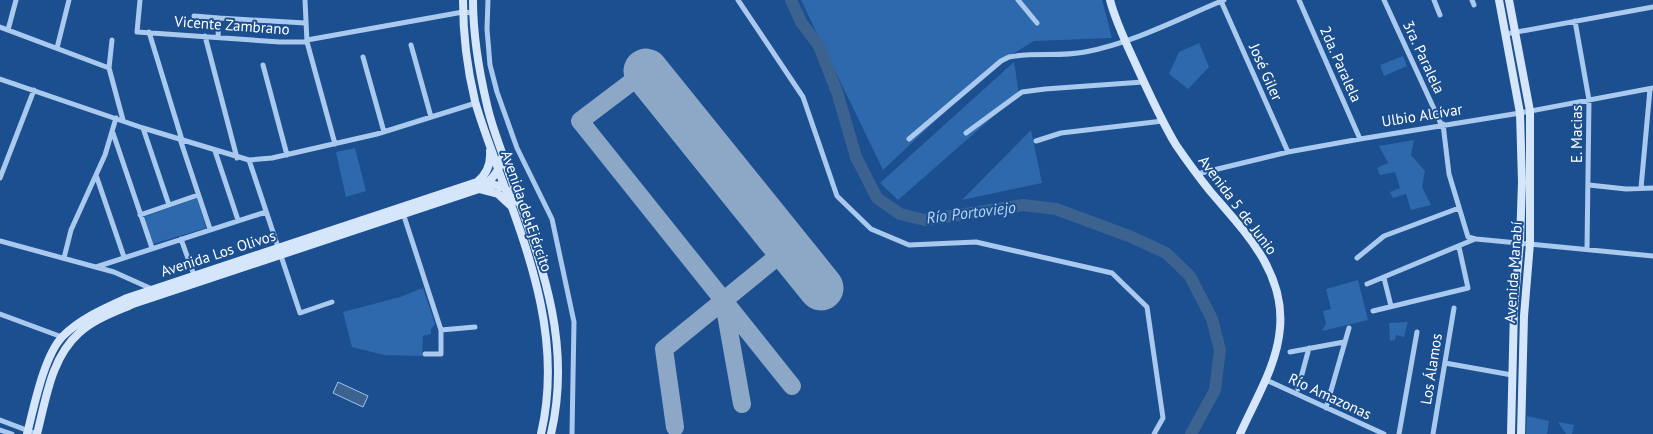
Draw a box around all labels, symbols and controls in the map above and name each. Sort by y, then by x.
street label: Vicente Zambrano [173,11,290,39]
street label: 3ra. Paralela [1399,17,1449,97]
street label: 2da. Paralela [1316,23,1366,105]
street label: José Giler [1245,40,1287,104]
street label: Ulbio Alcívar [1380,99,1464,131]
street label: E. Macias [1567,105,1586,163]
street label: Avenida del Ejército [497,148,557,274]
street label: Avenida 5 de Junio [1195,152,1281,258]
water label: Río Portoviejo [925,197,1017,227]
street label: Avenida Manabí [1500,221,1526,323]
street label: Avenida Los Olivos [158,225,278,281]
street label: Los Álamos [1416,332,1446,406]
street label: Río Amazonas [1286,369,1374,423]

